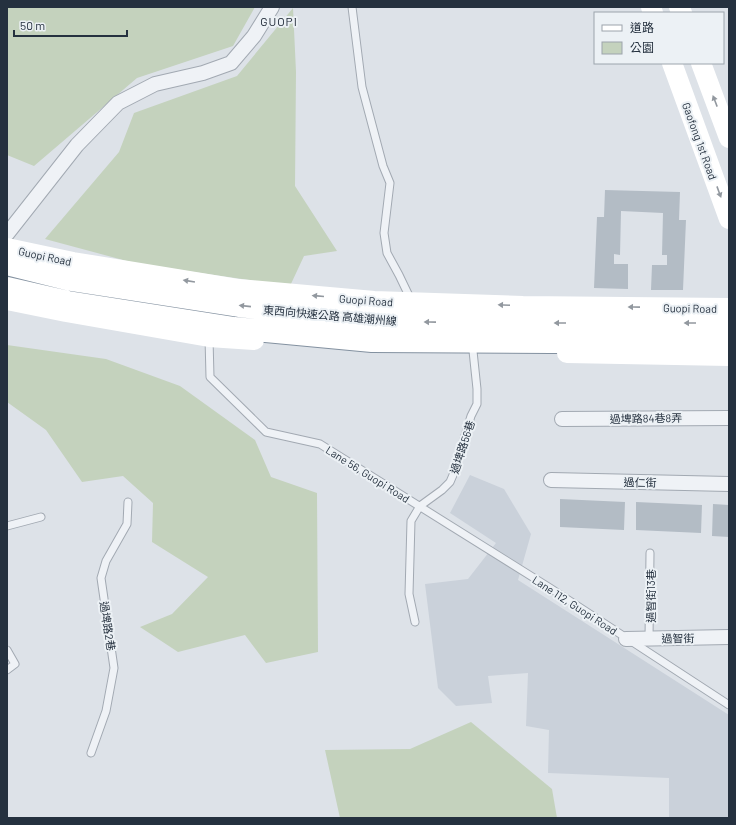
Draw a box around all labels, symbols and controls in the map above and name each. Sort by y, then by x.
scale bar [14,12,127,38]
legend [594,12,724,64]
district label: GUOPI [260,14,298,28]
text: 50 m [20,18,45,32]
text: 道路 [630,20,654,34]
text: 公園 [630,40,654,54]
one-way arrow [712,95,718,107]
street label: Gaofong 1st Road [680,101,720,181]
one-way arrow [716,186,722,198]
street label: Guopi Road [17,244,73,268]
one-way arrow [183,278,195,284]
street label: Guopi Road [339,292,393,308]
one-way arrow [312,293,324,300]
street label: Guopi Road [663,301,717,315]
one-way arrow [497,302,510,308]
one-way arrow [239,303,251,310]
street label: 東西向快速公路 高雄潮州線 [263,303,397,327]
one-way arrow [627,304,640,310]
one-way arrow [423,319,436,325]
one-way arrow [553,320,566,326]
one-way arrow [683,320,696,326]
street label: 過埤路84巷8弄 [610,411,682,425]
street label: 過埤路56巷 [447,419,477,475]
street label: Lane 56, Guopi Road [324,443,412,505]
street label: 過仁街 [623,475,657,489]
street label: 過智街13巷 [644,569,657,623]
street label: Lane 112, Guopi Road [530,573,620,637]
street label: 過埤路2巷 [98,600,118,652]
street label: 過智街 [661,631,695,645]

